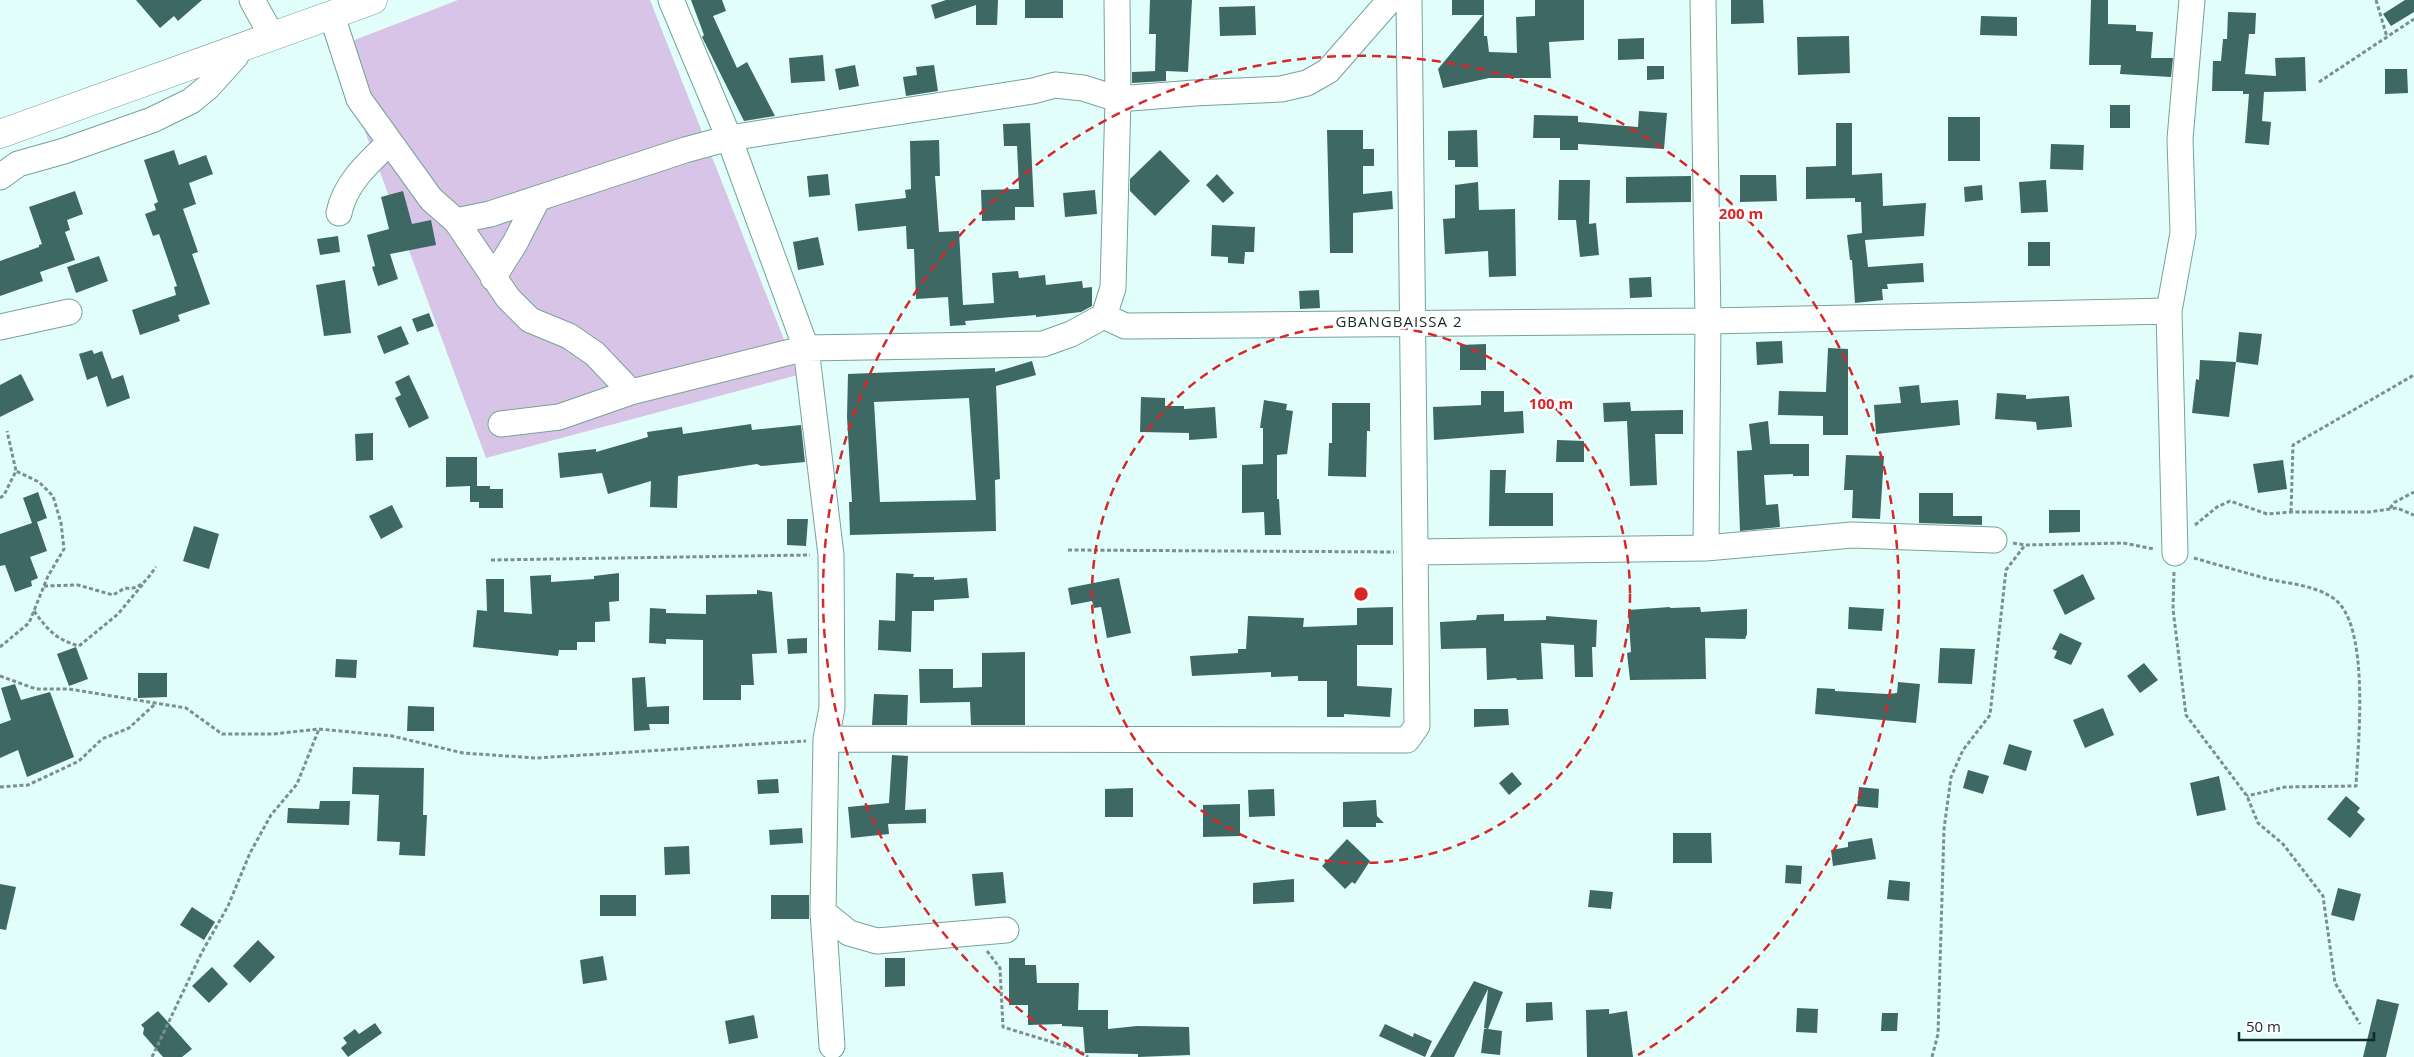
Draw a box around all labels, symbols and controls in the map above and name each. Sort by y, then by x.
text: 200 m [1719,203,1763,223]
district label: GBANGBAISSA 2 [1335,311,1463,331]
text: 100 m [1529,393,1573,413]
centre of rings [1352,585,1370,603]
scale bar [2239,1010,2374,1042]
text: 50 m [2246,1016,2281,1036]

